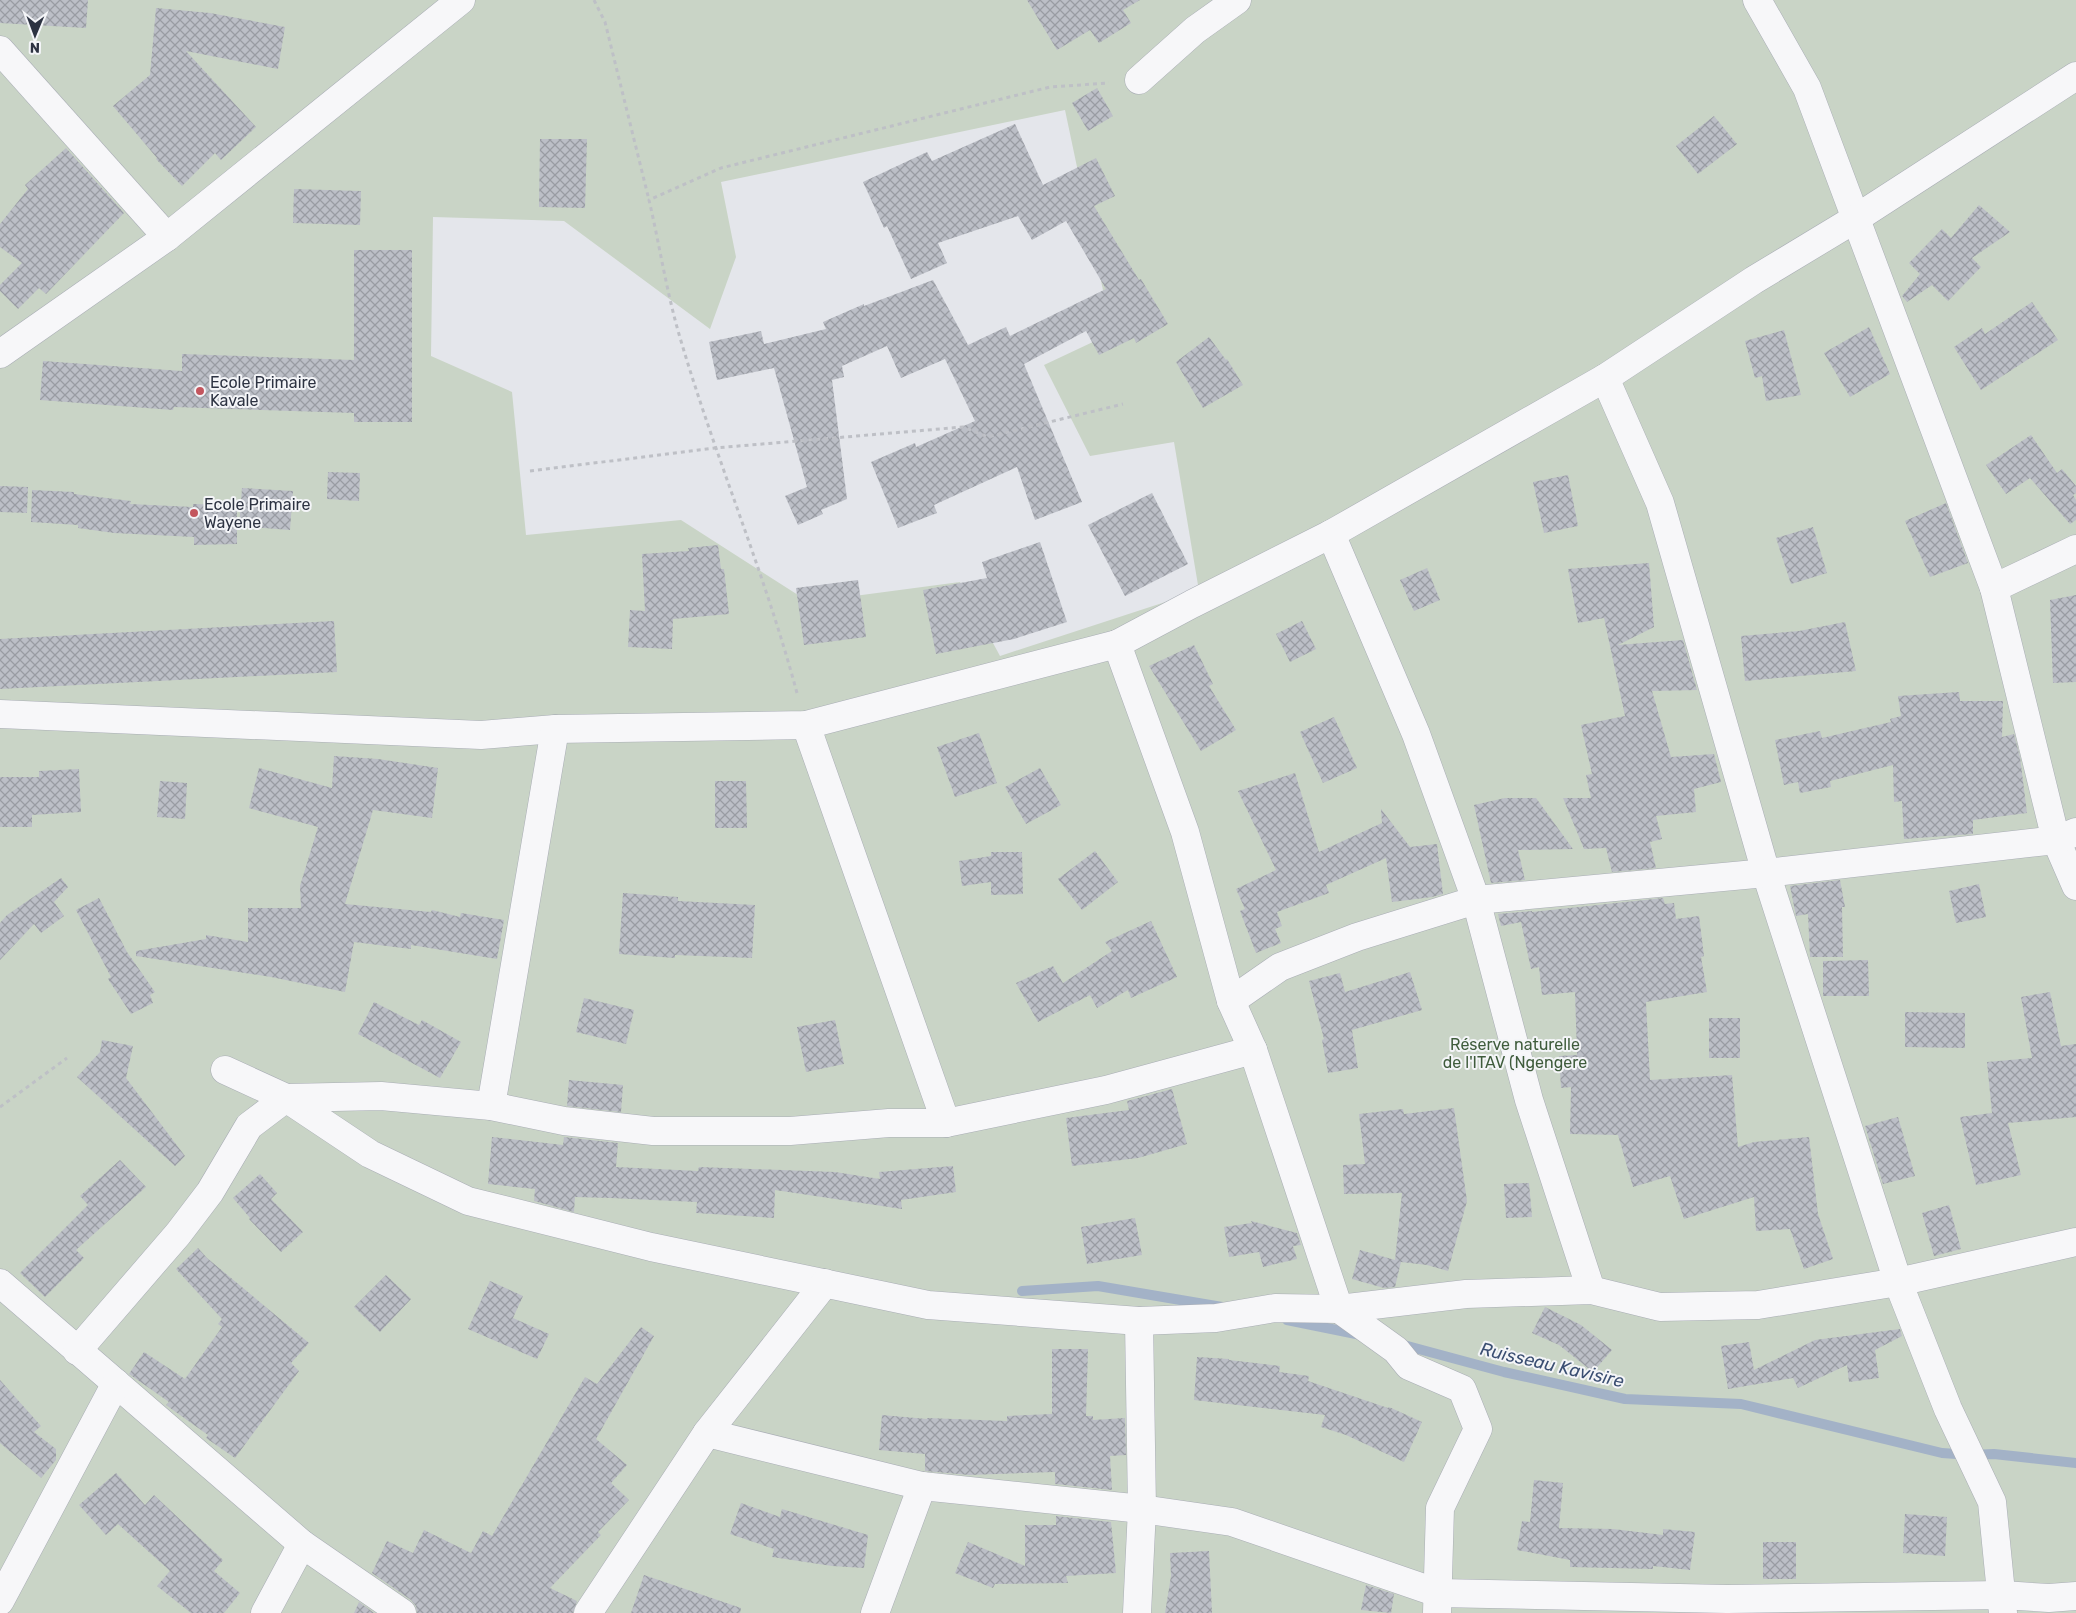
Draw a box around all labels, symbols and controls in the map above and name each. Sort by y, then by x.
north arrow [10,10,60,60]
text: N [30,39,40,56]
place label: Ecole Primaire Kavale [210,373,316,410]
marker: Ecole Primaire Kavale [194,385,206,397]
place label: Ecole Primaire Wayene [204,495,310,532]
marker: Ecole Primaire Wayene [188,507,200,519]
park label: Réserve naturelle de l'ITAV (Ngengere [1443,1035,1587,1072]
water label: Ruisseau Kavisire [1478,1338,1626,1392]

